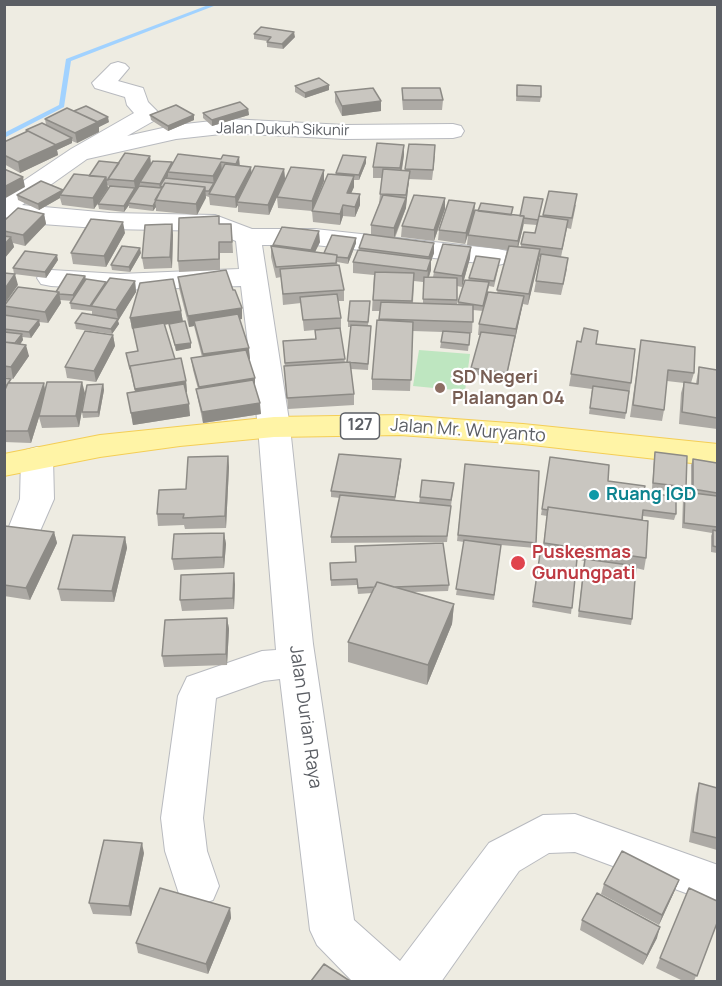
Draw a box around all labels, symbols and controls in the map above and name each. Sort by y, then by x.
street label: Jalan Dukuh Sikunir [216,120,350,140]
place label: SD Negeri Plalangan 04 [452,367,565,410]
marker: SD Negeri Plalangan 04 [433,381,447,395]
road number: 127 [340,413,380,439]
street label: Jalan Mr. Wuryanto [390,415,546,447]
place label: Ruang IGD [606,484,696,506]
marker: Ruang IGD [587,488,601,502]
place label: Puskesmas Gunungpati [532,542,636,584]
marker: Puskesmas Gunungpati [509,554,527,572]
street label: Jalan Durian Raya [284,644,326,790]

